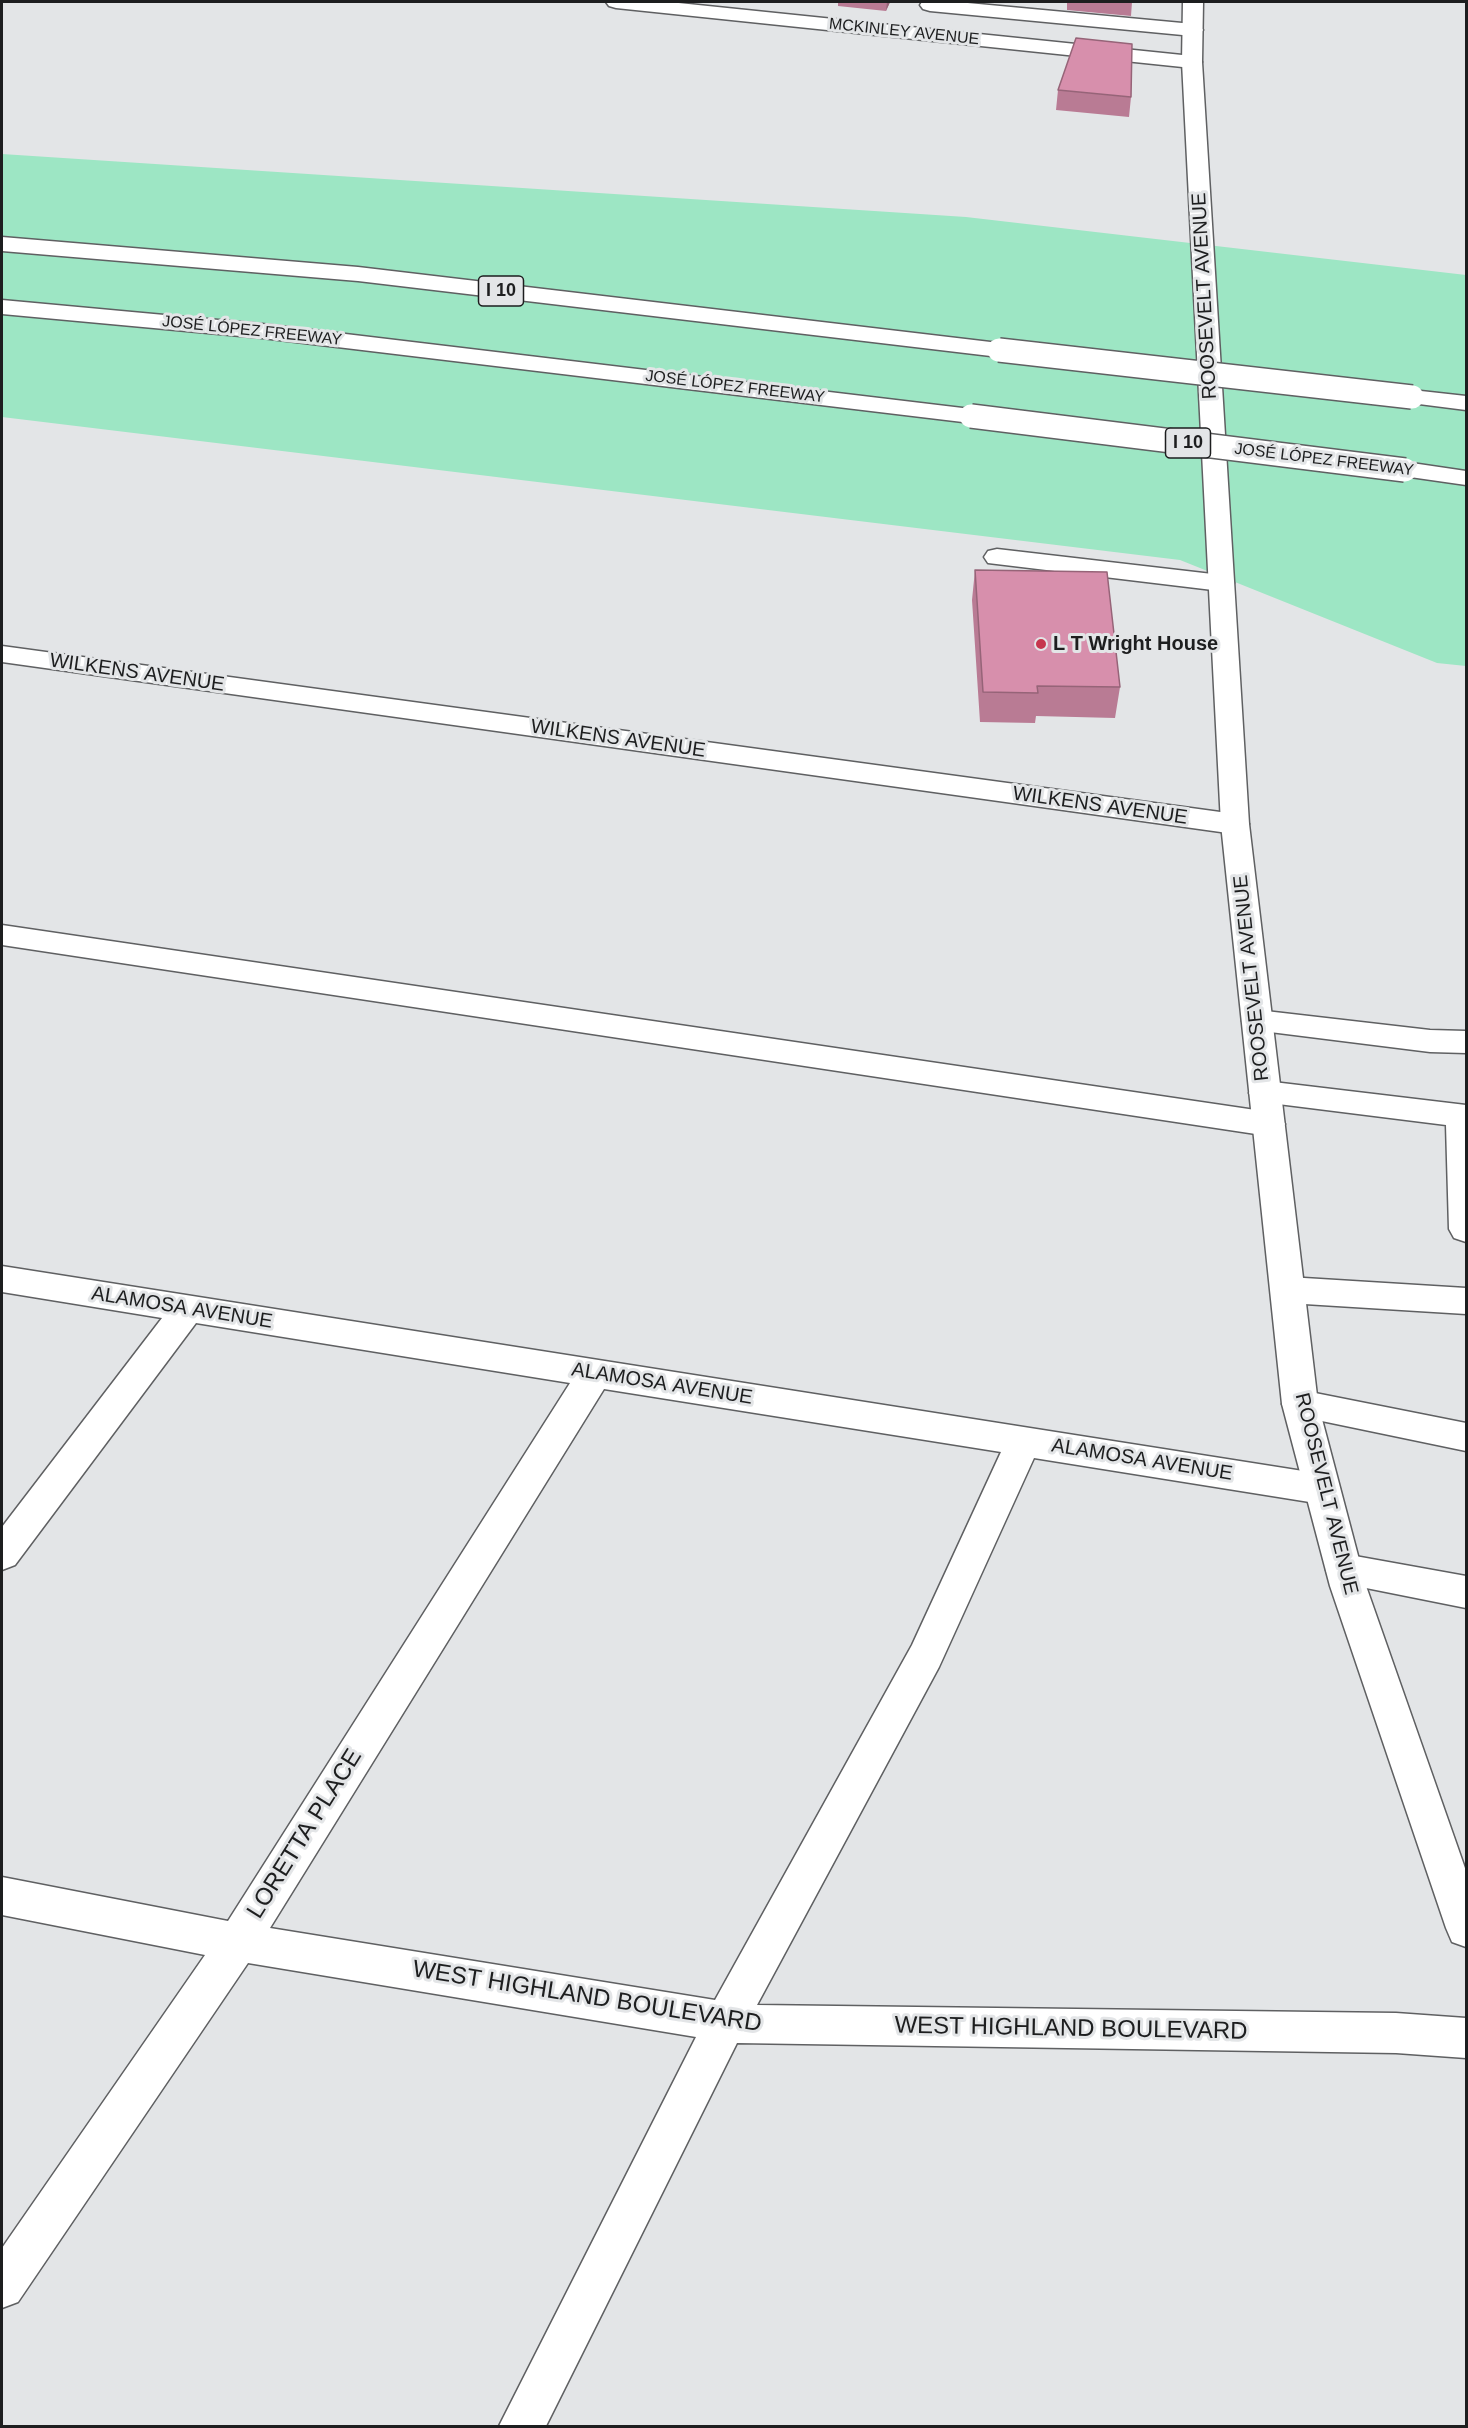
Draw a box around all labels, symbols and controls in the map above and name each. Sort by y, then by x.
street label: MCKINLEY AVENUE [828,15,980,49]
street label: ROOSEVELT AVENUE [1188,192,1222,400]
road number: I 10 [478,276,524,306]
street label: JOSÉ LÓPEZ FREEWAY [161,312,343,350]
street label: JOSÉ LÓPEZ FREEWAY [644,366,826,408]
road number: I 10 [1166,428,1210,458]
street label: JOSÉ LÓPEZ FREEWAY [1233,439,1415,481]
place label: L T Wright House [1053,632,1218,656]
marker: L T Wright House [1034,637,1048,651]
street label: WILKENS AVENUE [48,649,226,697]
street label: WILKENS AVENUE [529,715,707,763]
street label: WILKENS AVENUE [1011,782,1189,830]
street label: ROOSEVELT AVENUE [1229,874,1275,1082]
street label: ALAMOSA AVENUE [90,1282,274,1334]
street label: ALAMOSA AVENUE [570,1358,754,1410]
street label: ROOSEVELT AVENUE [1289,1391,1363,1597]
street label: ALAMOSA AVENUE [1050,1434,1234,1486]
street label: LORETTA PLACE [241,1744,369,1924]
street label: WEST HIGHLAND BOULEVARD [410,1955,764,2039]
street label: WEST HIGHLAND BOULEVARD [894,2012,1248,2046]

